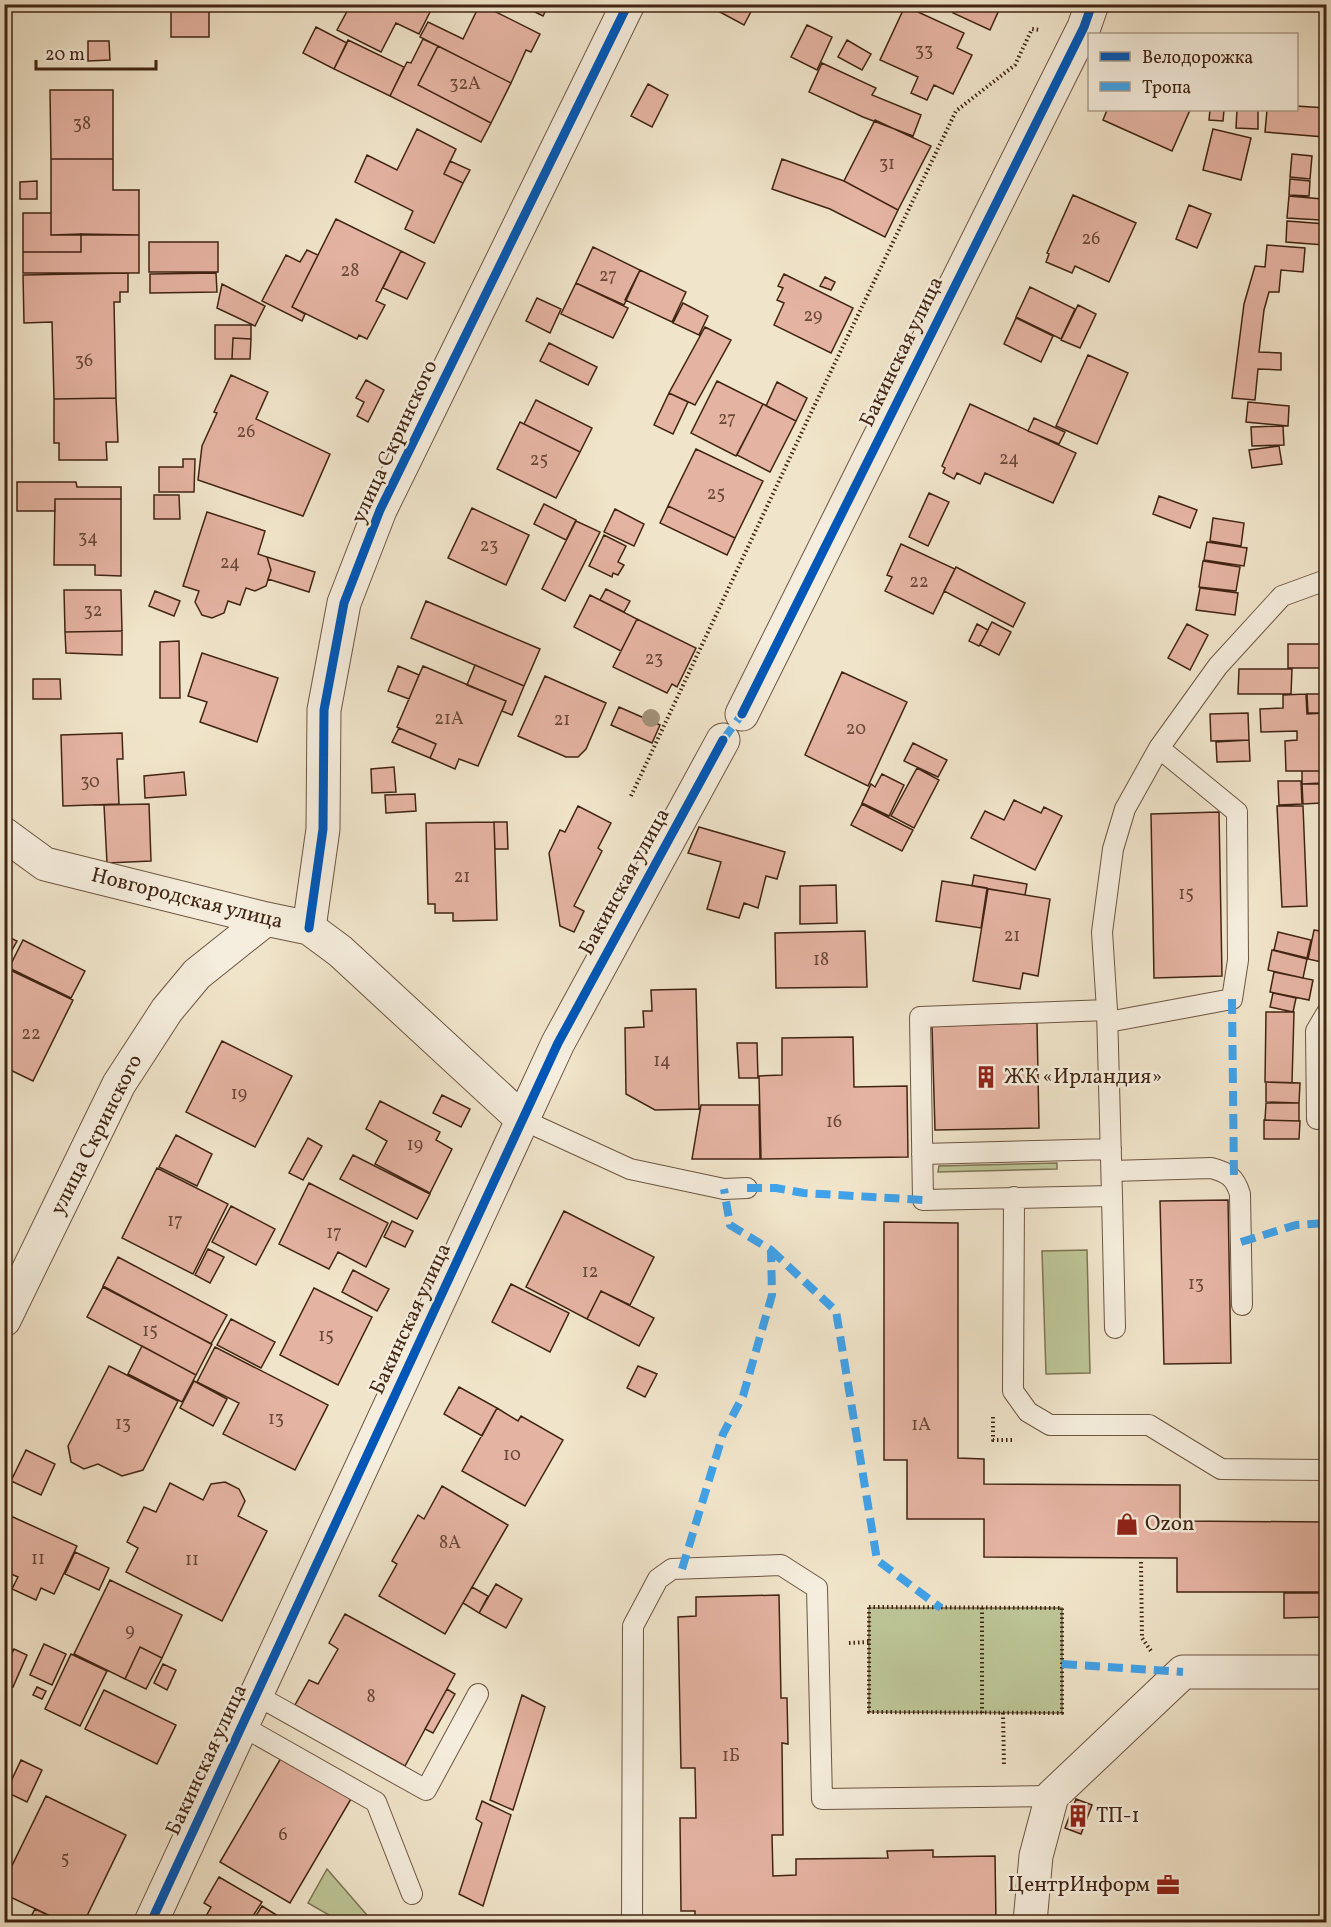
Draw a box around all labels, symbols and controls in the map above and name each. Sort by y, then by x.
scale bar [36,33,156,71]
legend [1088,33,1298,111]
house number: 33 [915,39,933,64]
text: 20 m [45,43,85,68]
text: Велодорожка [1142,46,1253,71]
house number: 32А [449,72,481,97]
text: Тропа [1142,76,1191,101]
house number: 38 [73,112,91,137]
house number: 31 [879,152,895,177]
house number: 26 [1082,227,1100,252]
house number: 28 [341,259,359,284]
house number: 27 [599,264,617,289]
street label: Бакинская улица [853,272,951,432]
house number: 29 [804,304,822,329]
house number: 36 [75,349,93,374]
street label: улица Скринского [345,356,445,528]
house number: 27 [718,407,736,432]
house number: 26 [237,420,255,445]
house number: 24 [999,447,1019,472]
house number: 25 [530,448,548,473]
house number: 25 [707,482,725,507]
house number: 34 [78,526,98,551]
house number: 23 [480,534,498,559]
house number: 24 [220,551,240,576]
house number: 22 [909,570,929,595]
house number: 32 [84,599,102,624]
house number: 23 [645,647,663,672]
house number: 21А [434,707,464,732]
house number: 21 [554,708,570,733]
house number: 20 [846,717,866,742]
house number: 30 [80,770,100,795]
street label: Бакинская улица [573,803,677,961]
street label: Новгородская улица [88,861,286,937]
house number: 21 [454,865,470,890]
house number: 15 [1178,882,1194,907]
house number: 21 [1004,924,1020,949]
house number: 18 [813,948,829,973]
house number: 22 [21,1022,41,1047]
house number: 14 [653,1049,671,1074]
street label: улица Скринского [44,1050,150,1220]
place label: ЖК «Ирландия» [1004,1063,1162,1092]
building icon: ЖК «Ирландия» [973,1064,999,1090]
house number: 19 [231,1082,247,1107]
house number: 16 [826,1110,842,1135]
house number: 19 [407,1133,423,1158]
house number: 17 [167,1209,183,1234]
house number: 17 [326,1221,342,1246]
street label: Бакинская улица [363,1238,459,1400]
house number: 12 [582,1260,598,1285]
house number: 13 [1188,1272,1204,1297]
house number: 15 [142,1319,158,1344]
house number: 15 [318,1324,334,1349]
house number: 13 [268,1407,284,1432]
house number: 13 [115,1412,131,1437]
house number: 1А [911,1413,931,1438]
house number: 10 [503,1443,521,1468]
place label: Ozon [1145,1510,1195,1539]
shop icon: Ozon [1114,1511,1140,1537]
house number: 8А [439,1531,461,1556]
house number: 11 [31,1547,45,1572]
house number: 11 [185,1548,199,1573]
house number: 9 [125,1619,135,1644]
street label: Бакинская улица [159,1679,255,1841]
house number: 8 [366,1685,376,1710]
house number: 1Б [722,1744,740,1769]
place label: ТП-1 [1096,1802,1140,1831]
building icon: ТП-1 [1065,1803,1091,1829]
house number: 6 [278,1823,288,1848]
house number: 5 [61,1847,69,1872]
place label: ЦентрИнформ [1008,1871,1150,1900]
office icon: ЦентрИнформ [1155,1872,1181,1898]

